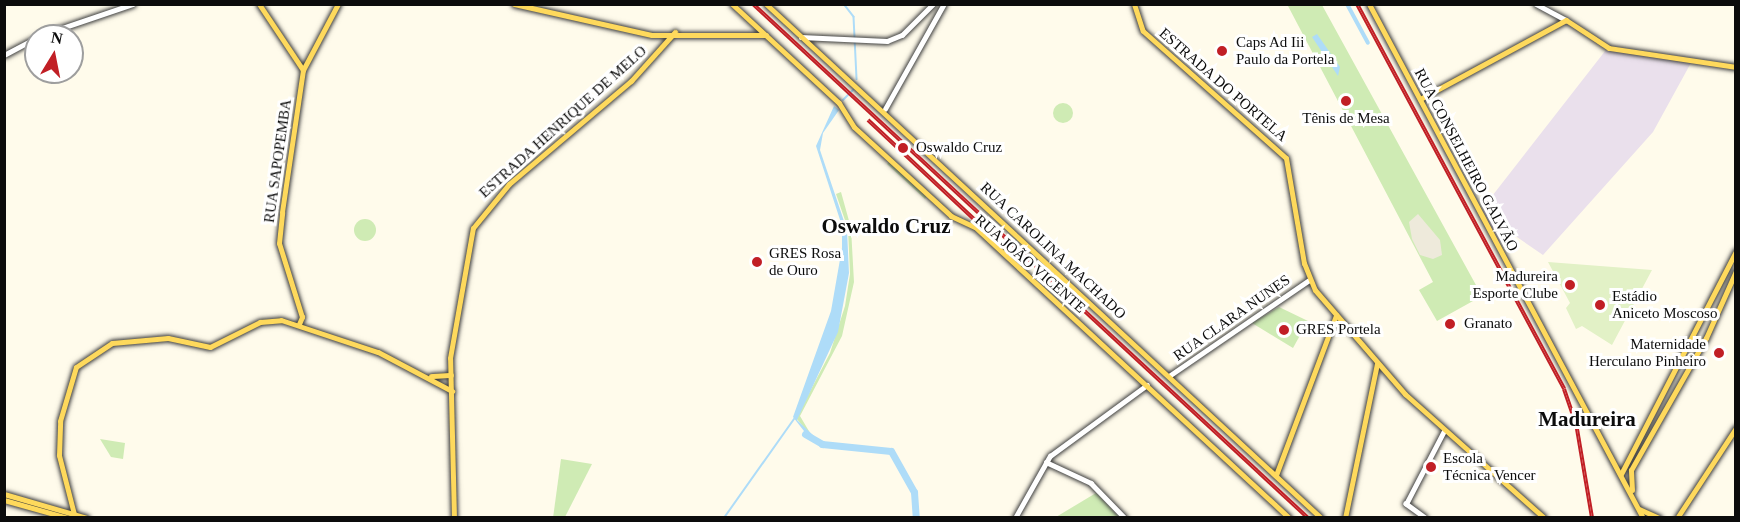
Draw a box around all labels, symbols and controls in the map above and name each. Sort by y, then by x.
north arrow [24,24,84,84]
street label: ESTRADA DO PORTELA [1155,24,1291,146]
text: N [50,28,64,47]
place label: Caps Ad Iii Paulo da Portela [1236,33,1334,68]
street label: ESTRADA HENRIQUE DE MELO [475,42,651,202]
marker: Caps Ad Iii Paulo da Portela [1213,42,1231,60]
street label: RUA CONSELHEIRO GALVÃO [1410,65,1522,255]
marker: Tênis de Mesa [1339,94,1353,108]
street label: RUA SAPOPEMBA [260,98,296,224]
place label: Tênis de Mesa [1302,110,1390,128]
marker: Oswaldo Cruz [894,139,912,157]
place label: Oswaldo Cruz [916,139,1002,157]
street label: RUA CAROLINA MACHADO [976,178,1130,324]
street label: RUA JOÃO VICENTE [971,211,1089,317]
district label: Oswaldo Cruz [822,213,950,239]
place label: GRES Rosa de Ouro [769,244,841,279]
marker: GRES Rosa de Ouro [750,255,764,269]
place label: Madureira Esporte Clube [1473,267,1558,302]
street label: RUA CLARA NUNES [1169,270,1295,366]
marker: Madureira Esporte Clube [1563,278,1577,292]
place label: Estádio Aniceto Moscoso [1612,287,1717,322]
marker: Estádio Aniceto Moscoso [1593,298,1607,312]
marker: Granato [1441,315,1459,333]
place label: Granato [1464,315,1512,333]
place label: GRES Portela [1296,321,1381,339]
marker: GRES Portela [1277,323,1291,337]
place label: Maternidade Herculano Pinheiro [1589,335,1706,370]
marker: Maternidade Herculano Pinheiro [1710,344,1728,362]
district label: Madureira [1538,406,1636,432]
place label: Escola Técnica Vencer [1443,449,1536,484]
marker: Escola Técnica Vencer [1424,460,1438,474]

